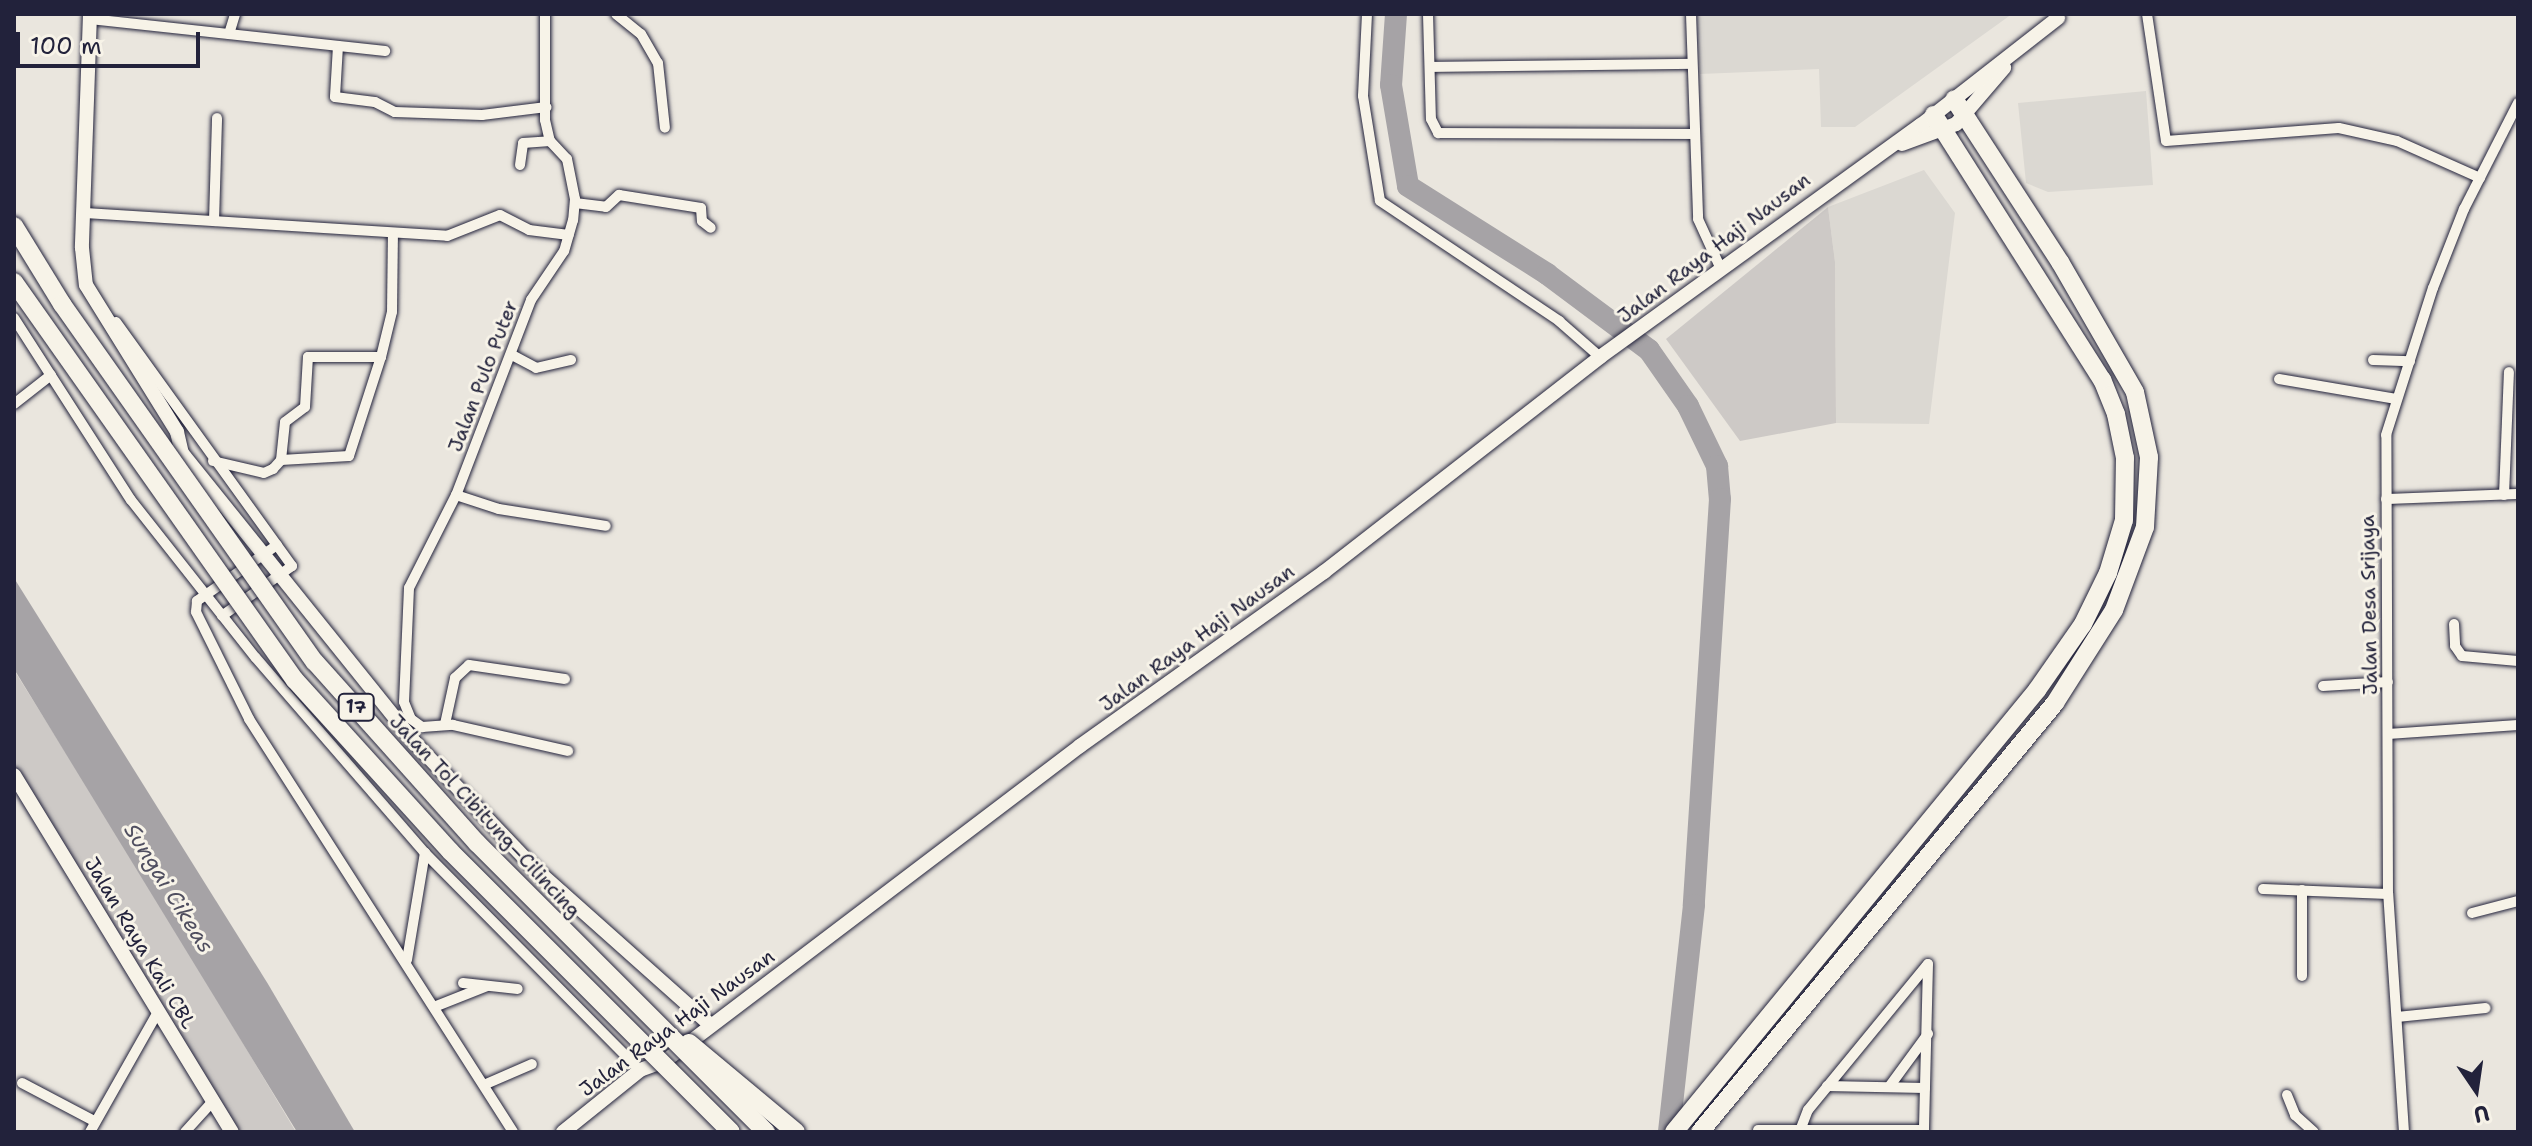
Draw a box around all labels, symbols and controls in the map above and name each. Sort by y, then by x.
scale bar [20,16,204,66]
text: 100 m [30,30,102,62]
street label: Jalan Raya Haji Nausan [1613,168,1815,328]
street label: Jalan Pulo Puter [443,297,523,455]
street label: Jalan Desa Srijaya [2355,515,2383,695]
street label: Jalan Raya Haji Nausan [1095,559,1299,717]
road number: 17 [336,693,376,721]
street label: Jalan Tol Cibitung–Cilincing [384,709,586,923]
water label: Sungai Cikeas [119,818,219,958]
street label: Jalan Raya Kali CBL [79,853,201,1033]
street label: Jalan Raya Haji Nausan [575,944,779,1102]
north arrow [2436,1050,2516,1130]
text: U [2471,1098,2492,1130]

